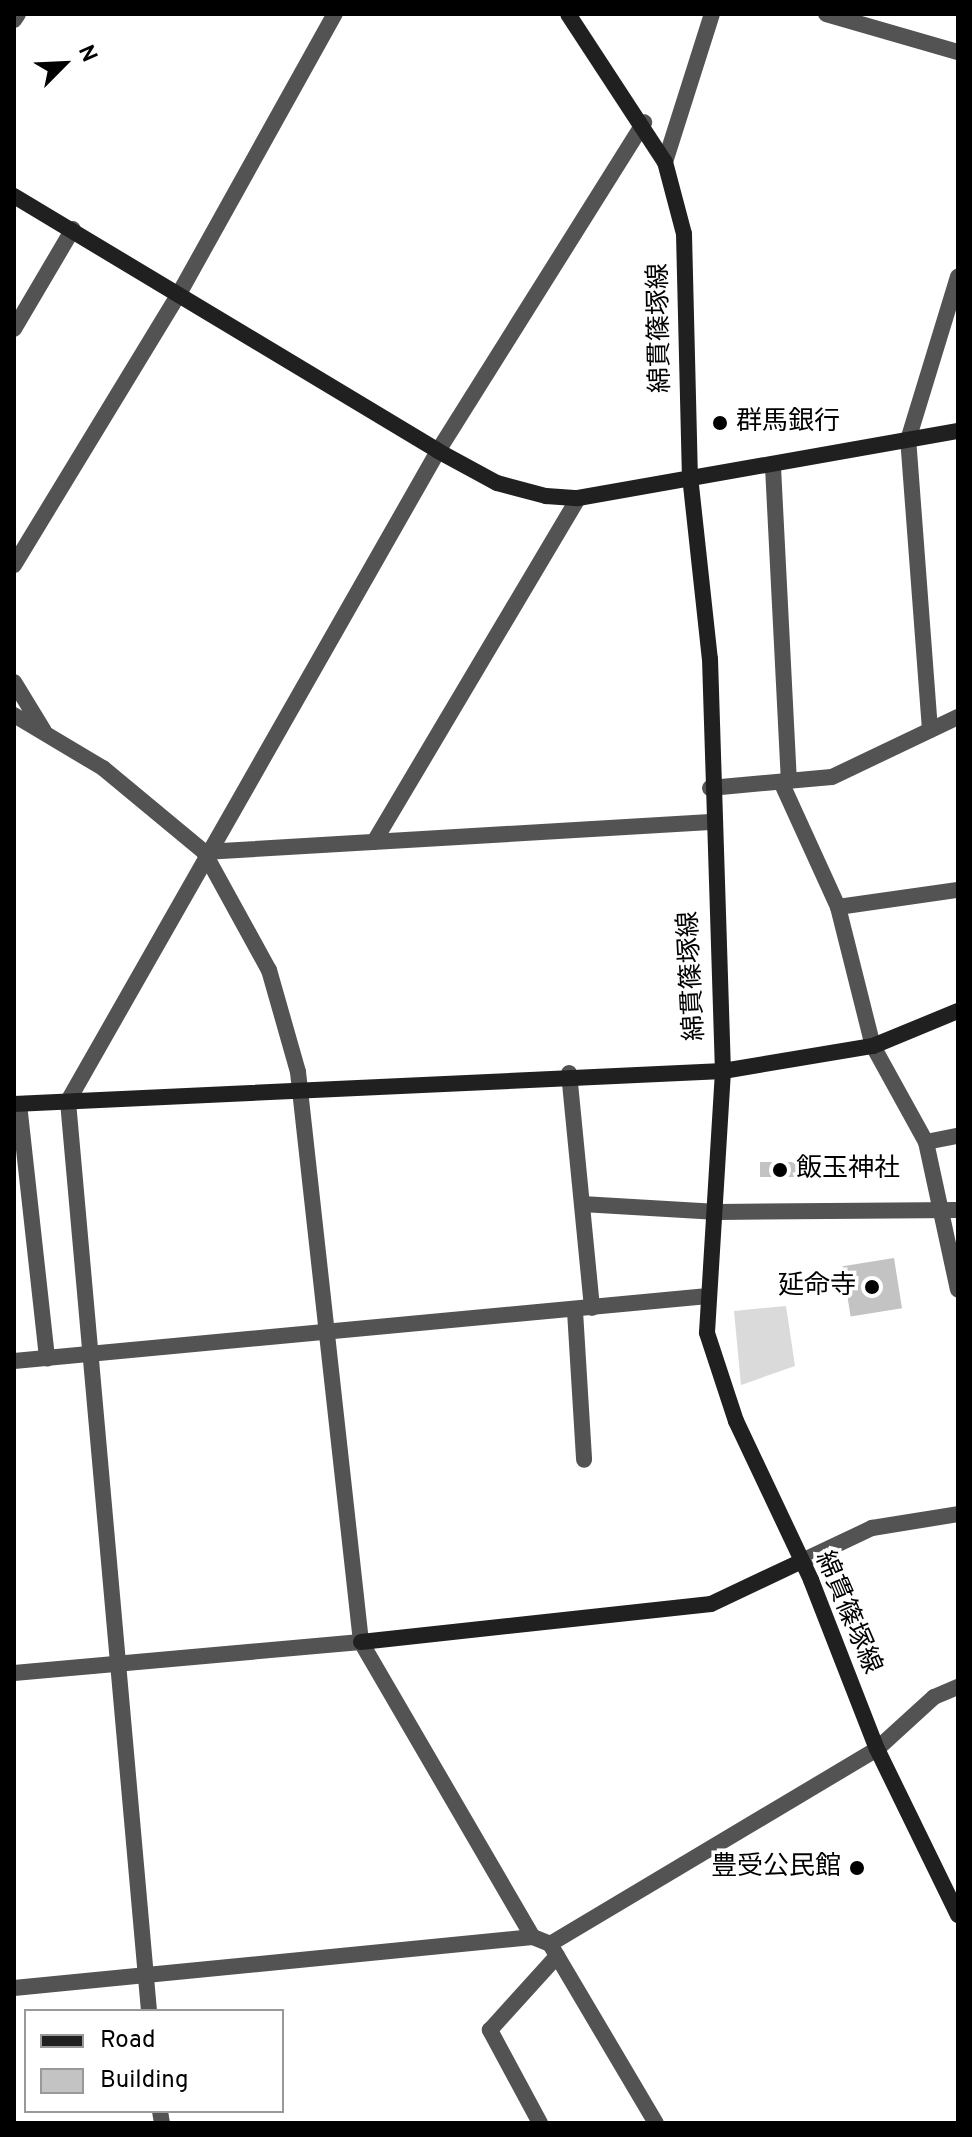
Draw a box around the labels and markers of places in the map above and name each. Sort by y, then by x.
place label: 群馬銀行 [736,407,840,439]
marker: 群馬銀行 [711,414,729,432]
place label: 飯玉神社 [796,1154,900,1186]
marker: 飯玉神社 [771,1161,789,1179]
place label: 延命寺 [778,1271,856,1303]
marker: 延命寺 [863,1278,881,1296]
place label: 豊受公民館 [711,1852,841,1884]
marker: 豊受公民館 [848,1859,866,1877]

